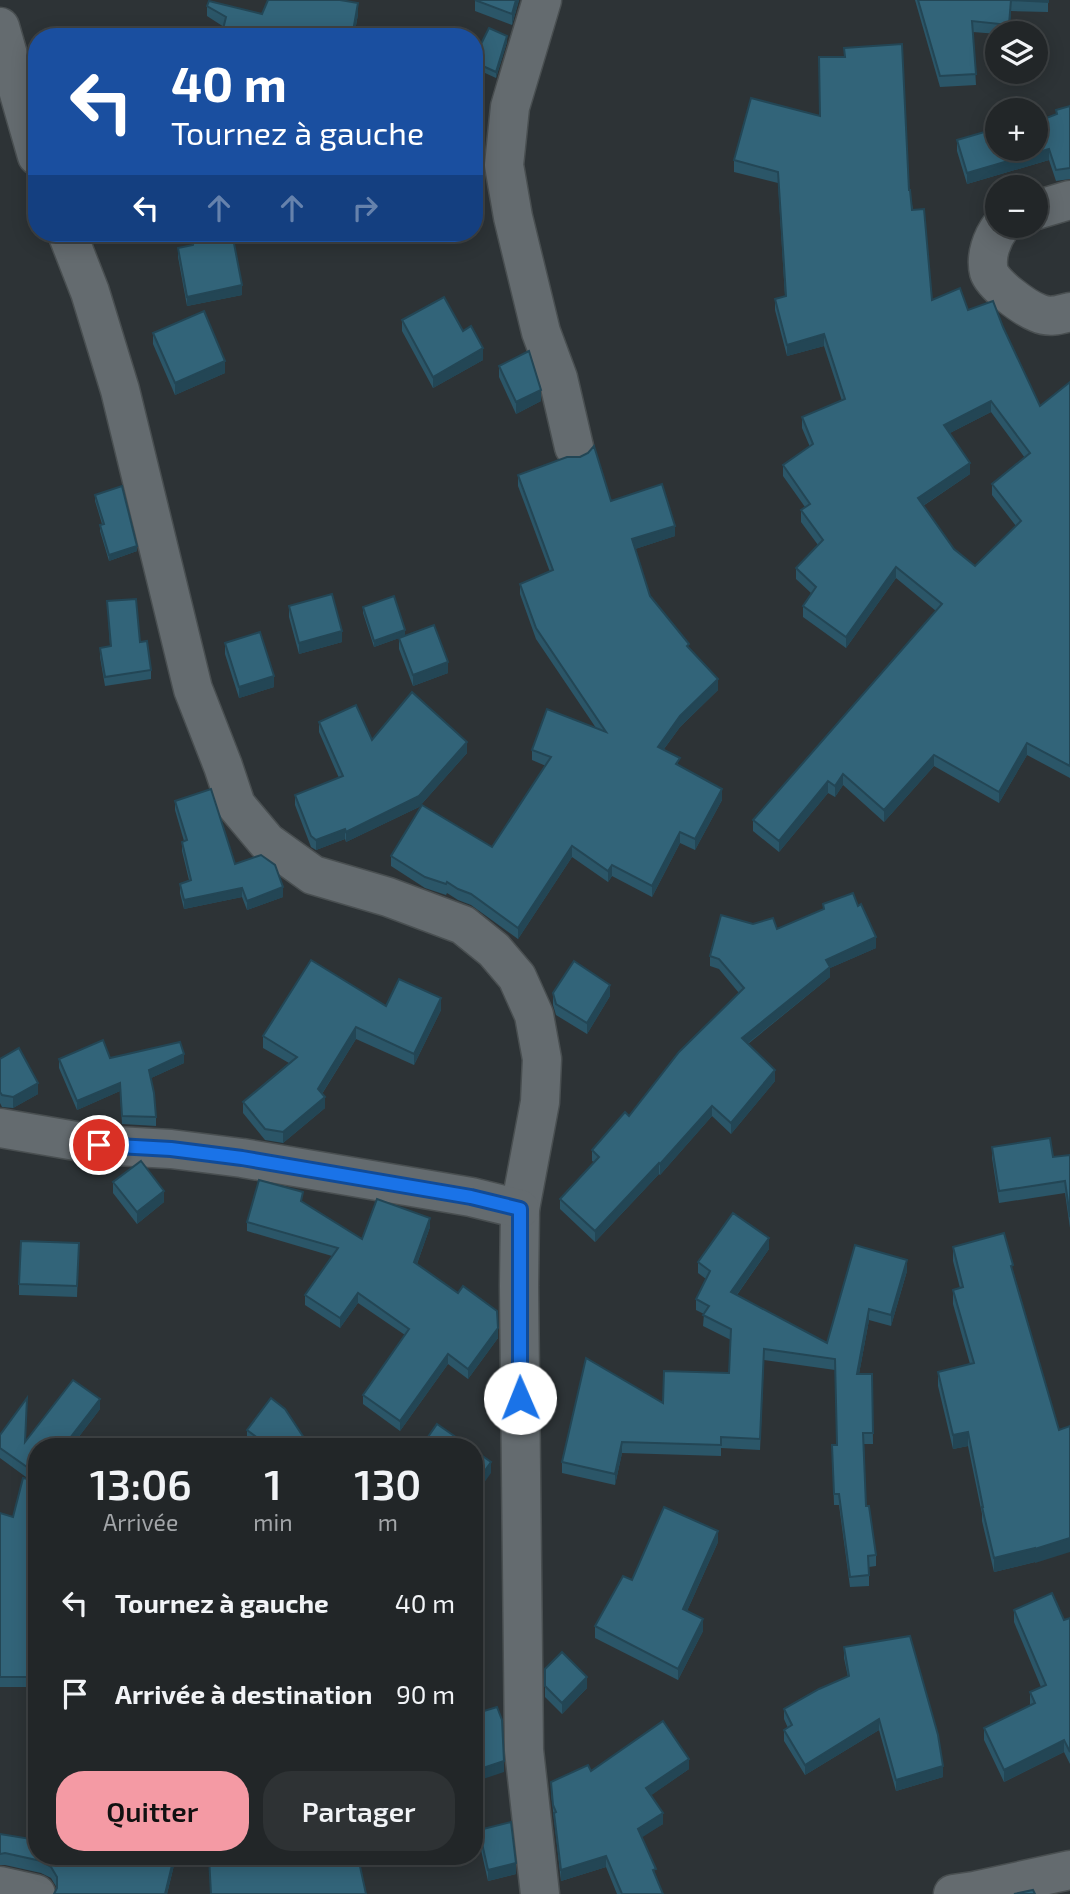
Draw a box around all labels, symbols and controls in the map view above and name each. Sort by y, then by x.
map controls [985,21,1048,238]
button: layers [985,21,1048,84]
text: 40 m [171,53,287,112]
icon: left [56,56,147,147]
button: + [985,98,1048,161]
text: Tournez à gauche [171,113,424,151]
button: − [985,175,1048,238]
icon: left [127,189,165,227]
icon: ahead [200,189,238,227]
icon: ahead [273,189,311,227]
icon: right [346,189,384,227]
pin [69,1115,129,1175]
icon: arrive [80,1126,118,1164]
position arrow [483,1361,557,1435]
text: 13:06 [90,1458,192,1508]
text: 1 [264,1458,282,1508]
text: 130 [354,1458,421,1508]
text: Arrivée [103,1508,178,1536]
text: min [253,1508,293,1536]
text: m [378,1508,398,1536]
icon: left [56,1584,94,1622]
text: Tournez à gauche [115,1587,329,1618]
text: 40 m [395,1587,455,1618]
icon: arrive [56,1675,94,1713]
text: Arrivée à destination [115,1678,372,1709]
text: 90 m [396,1678,455,1709]
button: Quitter [56,1771,249,1851]
button: Partager [263,1771,455,1851]

